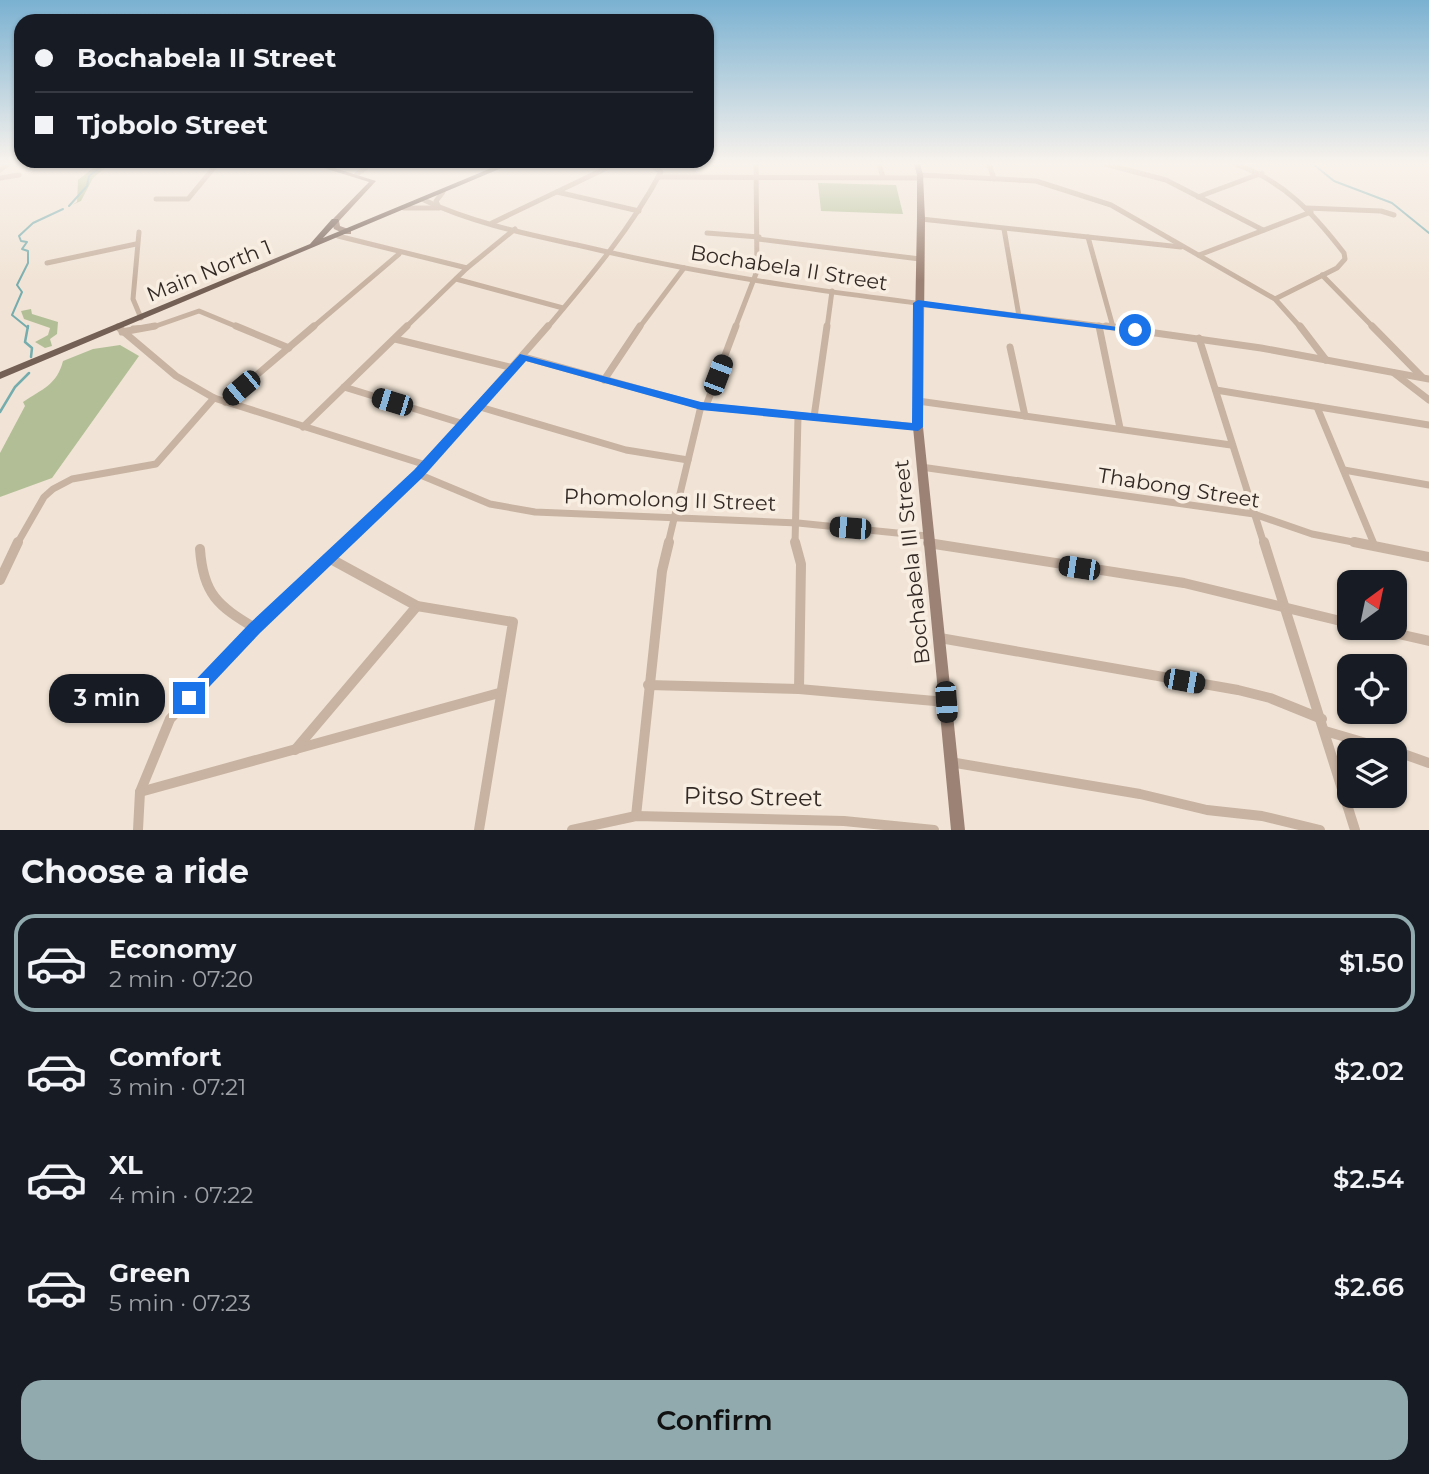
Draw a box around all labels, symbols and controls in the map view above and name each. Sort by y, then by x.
text: Bochabela II Street [77,42,336,74]
text: Tjobolo Street [77,109,268,141]
street label: Main North 1 [143,234,275,307]
street label: Bochabela II Street [689,240,890,295]
route start [1119,314,1151,346]
car [701,352,736,398]
car [219,366,264,410]
car [369,386,416,418]
street label: Bochabela III Street [888,458,935,666]
street label: Thabong Street [1096,462,1262,513]
street label: Phomolong II Street [563,483,777,516]
car [829,516,872,540]
car [1057,554,1102,582]
north arrow [1337,570,1407,640]
map controls [1337,570,1407,808]
button: locate [1337,654,1407,724]
car [1162,667,1207,695]
callout: 3 min [49,674,164,722]
car [935,680,958,724]
route end [173,682,205,714]
text: 3 min [74,684,140,712]
button: layers [1337,738,1407,808]
street label: Pitso Street [683,781,823,812]
text: Choose a ride [21,852,249,891]
icon: car [25,932,88,995]
text: Economy [109,933,236,965]
text: $1.50 [1339,947,1404,979]
text: 2 min · 07:20 [109,965,253,993]
icon: car [25,1040,88,1103]
text: Comfort [109,1041,221,1073]
text: $2.02 [1334,1055,1404,1087]
text: 3 min · 07:21 [109,1073,246,1101]
icon: car [25,1148,88,1211]
text: XL [109,1149,143,1181]
text: $2.54 [1333,1163,1404,1195]
text: 4 min · 07:22 [109,1181,253,1209]
icon: car [25,1256,88,1319]
text: Green [109,1257,191,1289]
text: $2.66 [1334,1271,1404,1303]
text: 5 min · 07:23 [109,1289,251,1317]
button: Confirm [21,1380,1408,1460]

